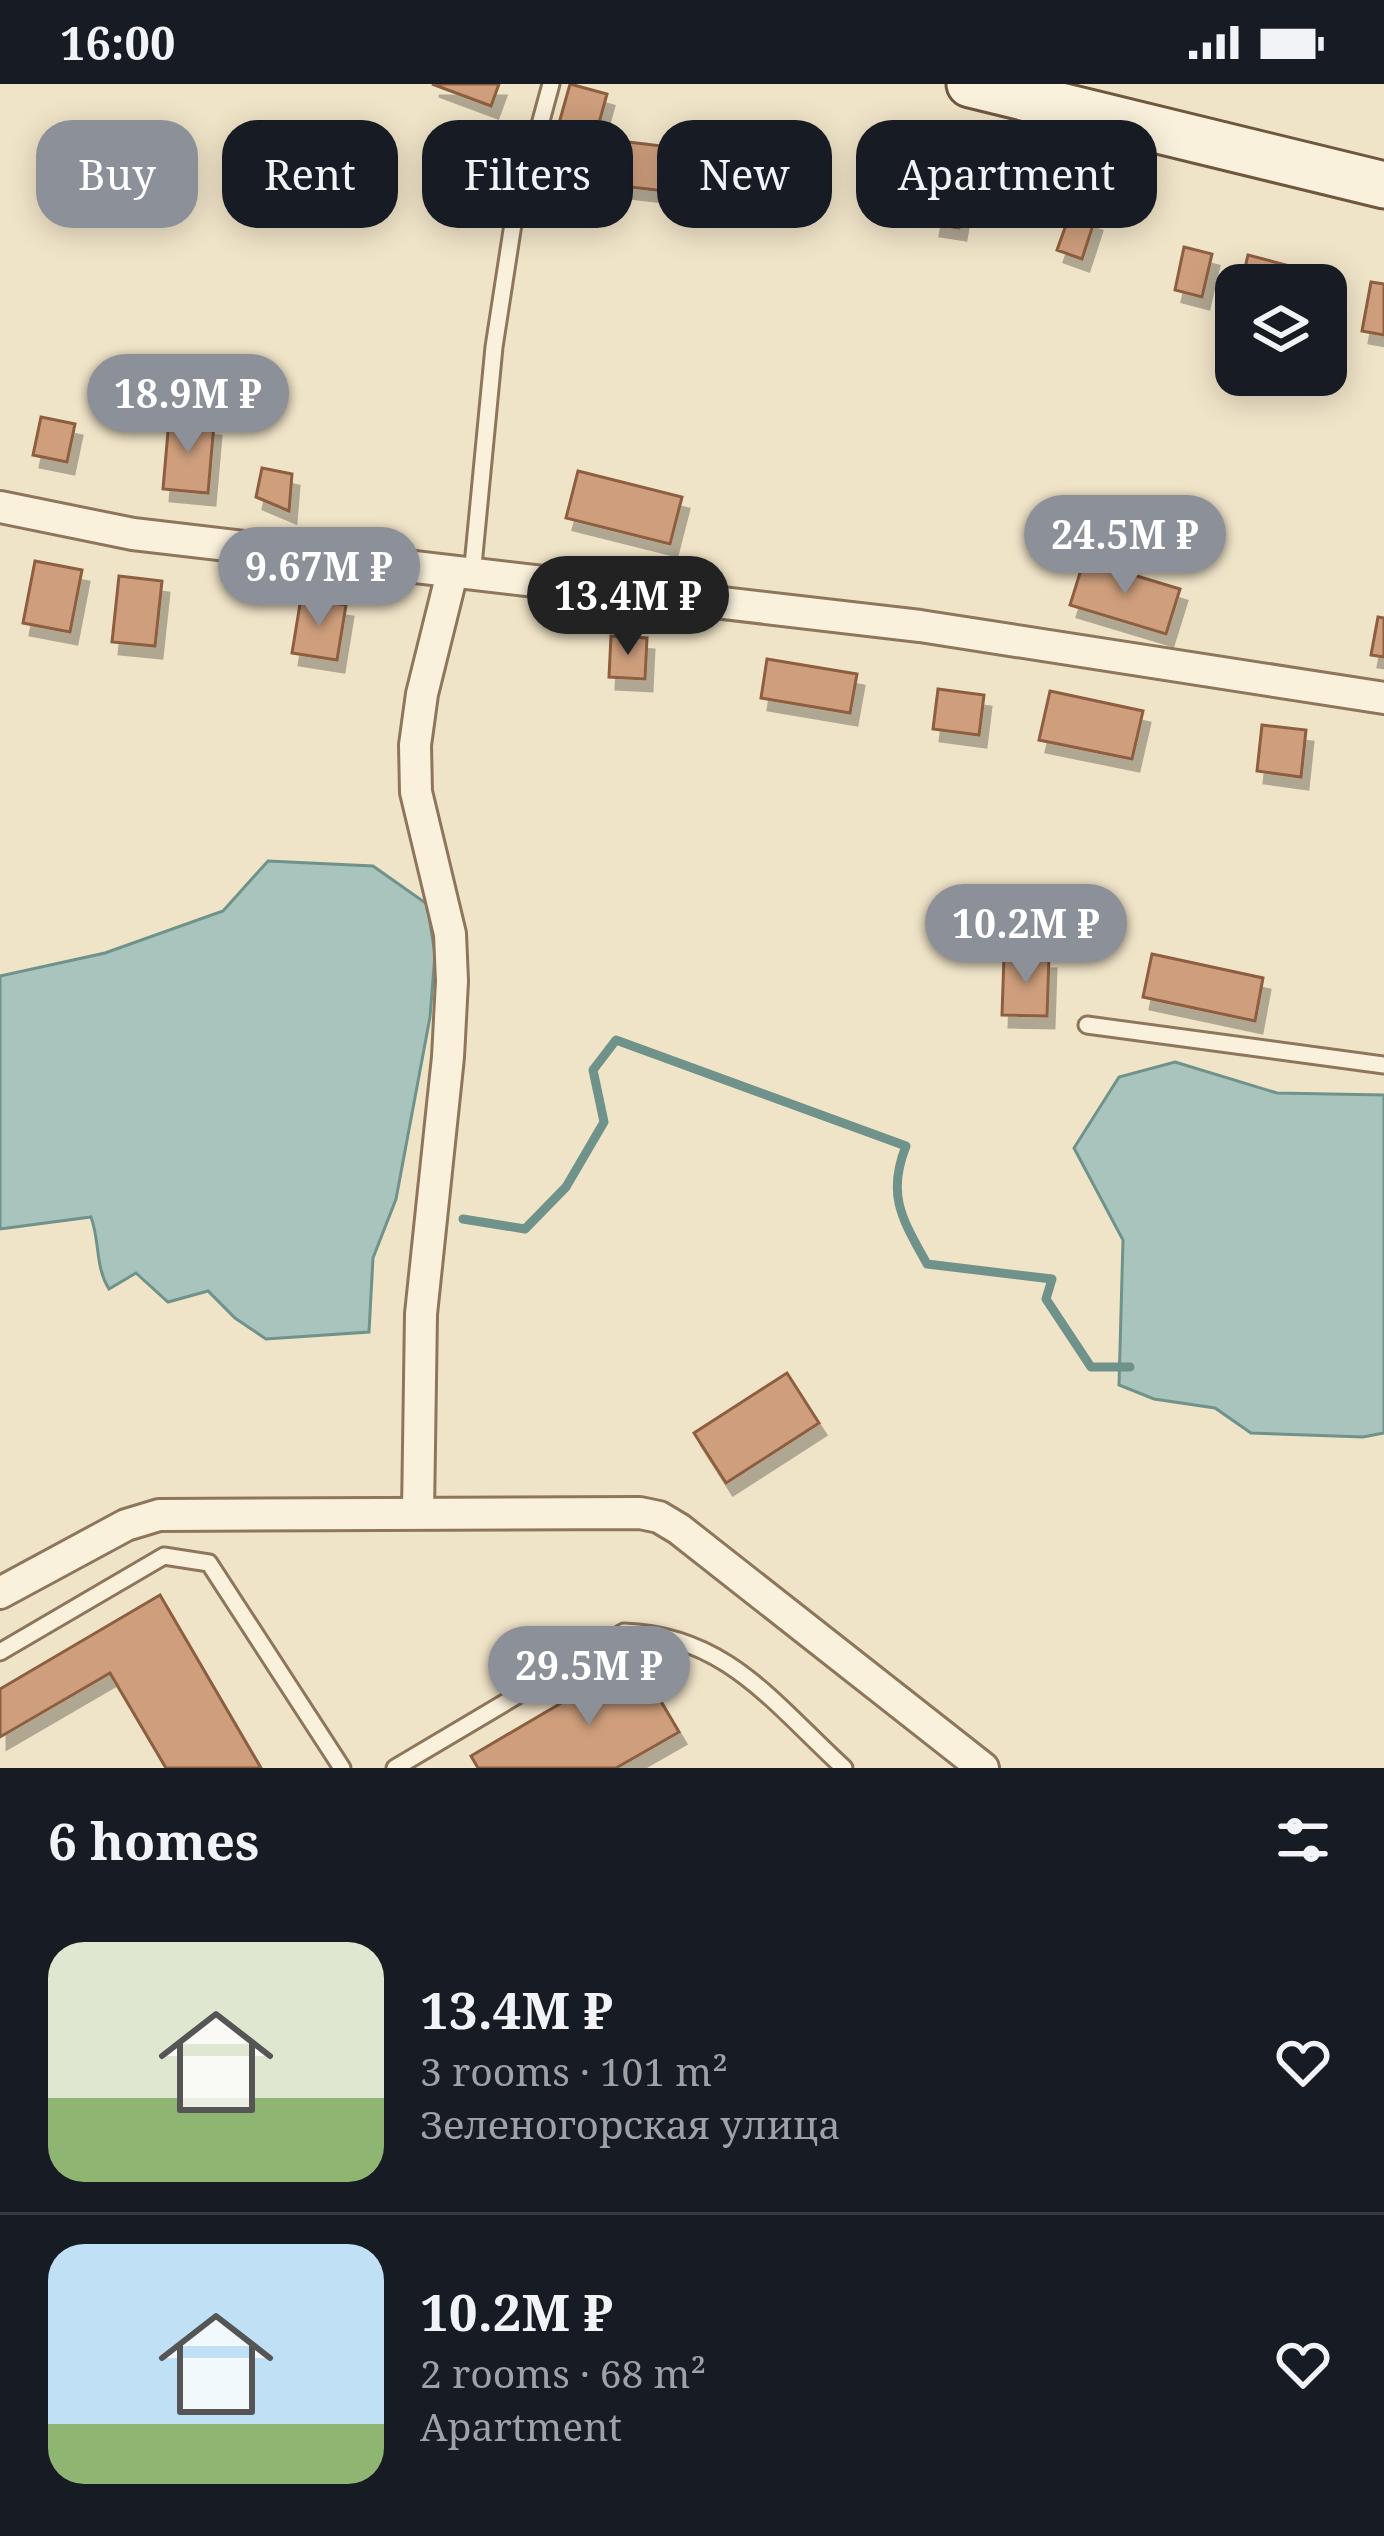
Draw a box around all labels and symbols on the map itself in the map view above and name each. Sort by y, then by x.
pin: 18.9M ₽ [77,354,299,456]
pin: 24.5M ₽ [1014,495,1236,597]
pin: 9.67M ₽ [208,527,430,629]
pin: 13.4M ₽ [517,556,739,658]
pin: 10.2M ₽ [915,884,1137,986]
pin: 29.5M ₽ [478,1626,700,1728]

